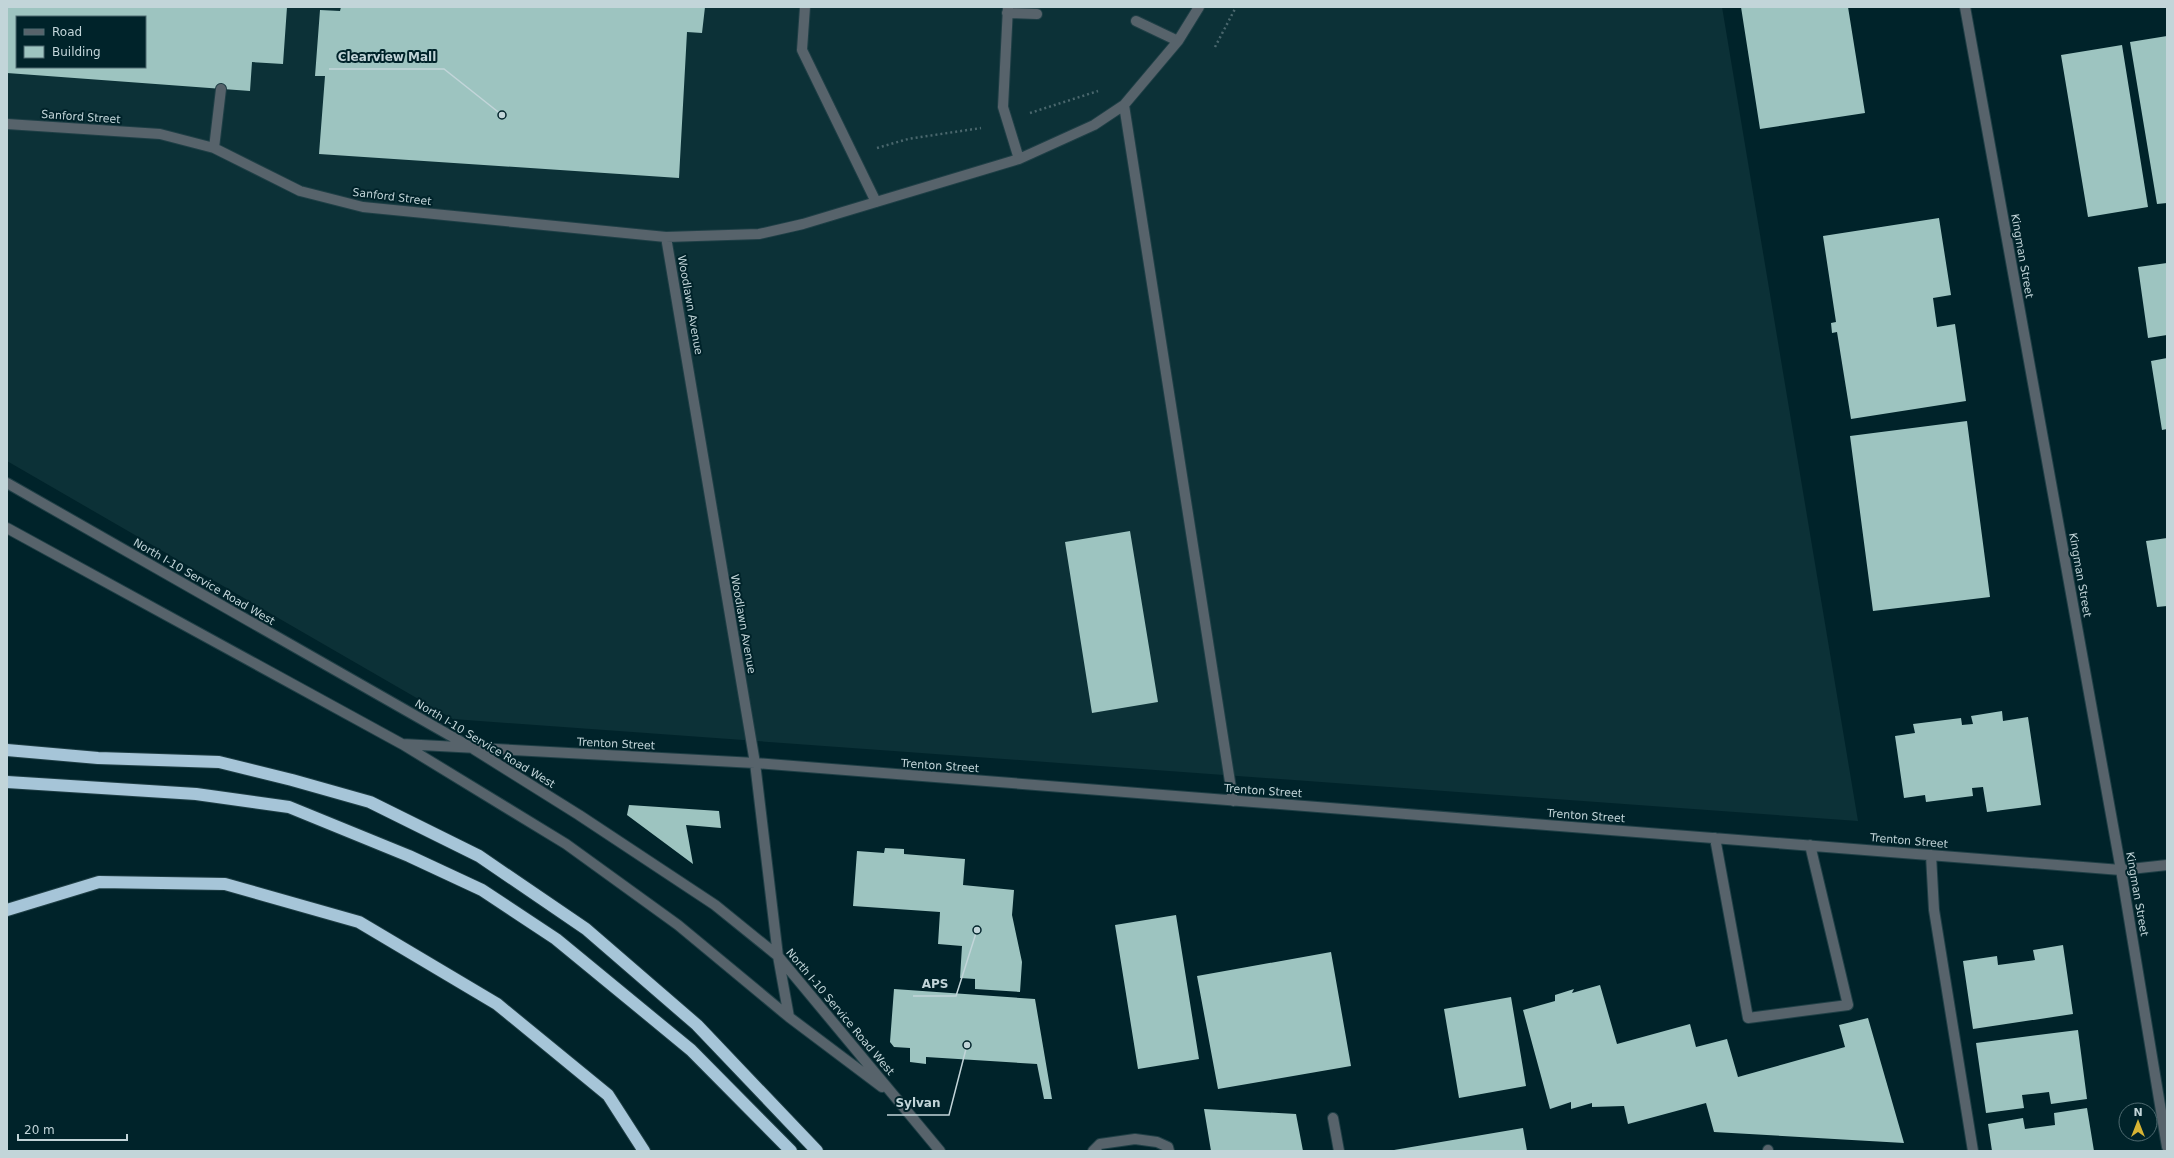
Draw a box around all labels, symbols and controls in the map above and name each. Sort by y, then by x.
legend [16,16,146,68]
text: Road [52,25,82,39]
text: Building [52,45,101,59]
callout: Clearview Mall [329,45,444,69]
text: Clearview Mall [338,50,436,64]
street label: Sanford Street [41,108,122,126]
street label: Sanford Street [352,186,433,208]
street label: Kingman Street [2008,213,2036,300]
street label: Woodlawn Avenue [675,254,705,356]
street label: Kingman Street [2066,532,2094,619]
street label: North I-10 Service Road West [131,536,278,628]
street label: Woodlawn Avenue [728,573,758,675]
street label: North I-10 Service Road West [413,697,558,791]
street label: Trenton Street [576,735,656,753]
street label: Trenton Street [900,757,980,775]
street label: Trenton Street [1223,782,1303,800]
street label: Trenton Street [1546,807,1626,825]
street label: Trenton Street [1869,831,1949,851]
street label: Kingman Street [2123,851,2151,938]
street label: North I-10 Service Road West [783,946,897,1078]
callout: APS [913,972,956,996]
text: APS [922,977,948,991]
callout: Sylvan [887,1091,949,1115]
text: Sylvan [895,1096,941,1110]
north arrow [2118,1102,2158,1142]
text: N [2133,1106,2143,1119]
scale bar [18,1116,127,1142]
text: 20 m [24,1123,55,1137]

